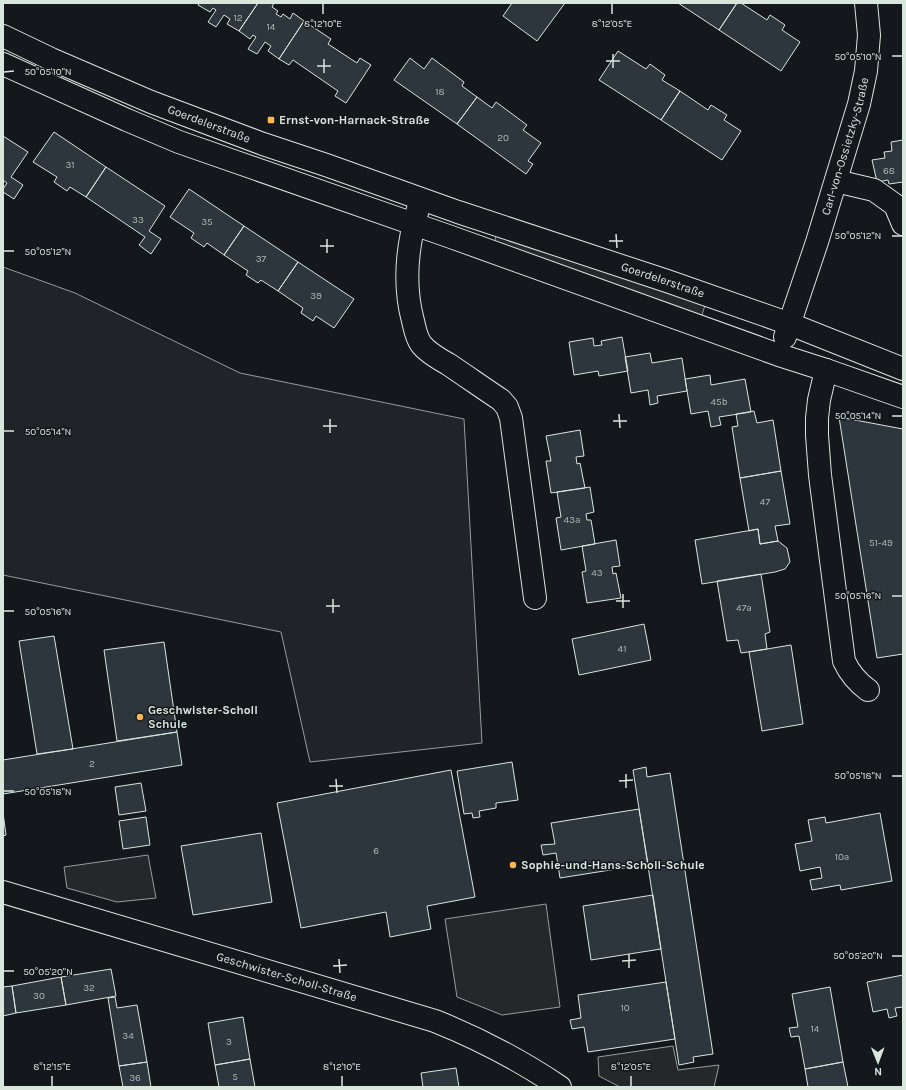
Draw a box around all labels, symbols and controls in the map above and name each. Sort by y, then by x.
house number: 12 [233,12,243,24]
text: 8°12'10"E [304,18,342,30]
text: 8°12'05"E [592,18,632,30]
house number: 14 [267,21,276,33]
text: 50°05'10"N [834,51,882,63]
text: 50°05'10"N [24,66,72,78]
street label: Carl-von-Ossietzky-Straße [819,76,871,217]
house number: 18 [435,86,445,98]
street label: Goerdelerstraße [166,102,252,146]
place label: Ernst-von-Harnack-Straße [279,113,430,127]
marker: Ernst-von-Harnack-Straße [266,115,276,125]
house number: 20 [497,132,509,144]
house number: 31 [65,159,75,171]
house number: 68 [883,165,895,177]
house number: 33 [132,214,144,226]
house number: 35 [201,216,213,228]
text: 50°05'12"N [835,230,881,242]
text: 50°05'12"N [25,246,71,258]
house number: 37 [256,253,267,265]
street label: Goerdelerstraße [619,259,706,301]
house number: 39 [310,290,322,302]
house number: 45b [710,396,728,408]
text: 50°05'14"N [835,410,881,422]
text: 50°05'14"N [25,426,71,438]
house number: 47 [760,496,770,508]
house number: 43a [564,514,581,526]
house number: 51-49 [869,537,893,549]
house number: 43 [591,567,603,579]
text: 50°05'16"N [835,590,881,602]
house number: 47a [736,602,752,614]
text: 50°05'16"N [25,606,71,618]
house number: 41 [618,643,626,655]
place label: Geschwister-Scholl Schule [148,703,258,731]
marker: Geschwister-Scholl Schule [135,712,145,722]
house number: 2 [89,758,95,770]
text: 50°05'18"N [834,770,882,782]
text: 50°05'18"N [24,786,72,798]
house number: 6 [373,845,379,857]
house number: 10a [835,851,849,863]
place label: Sophie-und-Hans-Scholl-Schule [521,858,705,872]
marker: Sophie-und-Hans-Scholl-Schule [508,860,518,870]
street label: Geschwister-Scholl-Straße [215,949,359,1004]
text: 50°05'20"N [833,950,883,962]
text: 50°05'20"N [23,966,73,978]
house number: 32 [83,982,95,994]
house number: 30 [33,990,45,1002]
house number: 10 [620,1002,630,1014]
house number: 14 [811,1023,820,1035]
house number: 34 [122,1030,134,1042]
house number: 3 [226,1036,232,1048]
north arrow [858,1042,898,1082]
text: 8°12'15"E [33,1061,71,1073]
text: 8°12'10"E [323,1061,361,1073]
text: 8°12'05"E [611,1061,651,1073]
text: N [874,1065,882,1078]
house number: 5 [232,1071,238,1083]
house number: 36 [129,1072,141,1084]

